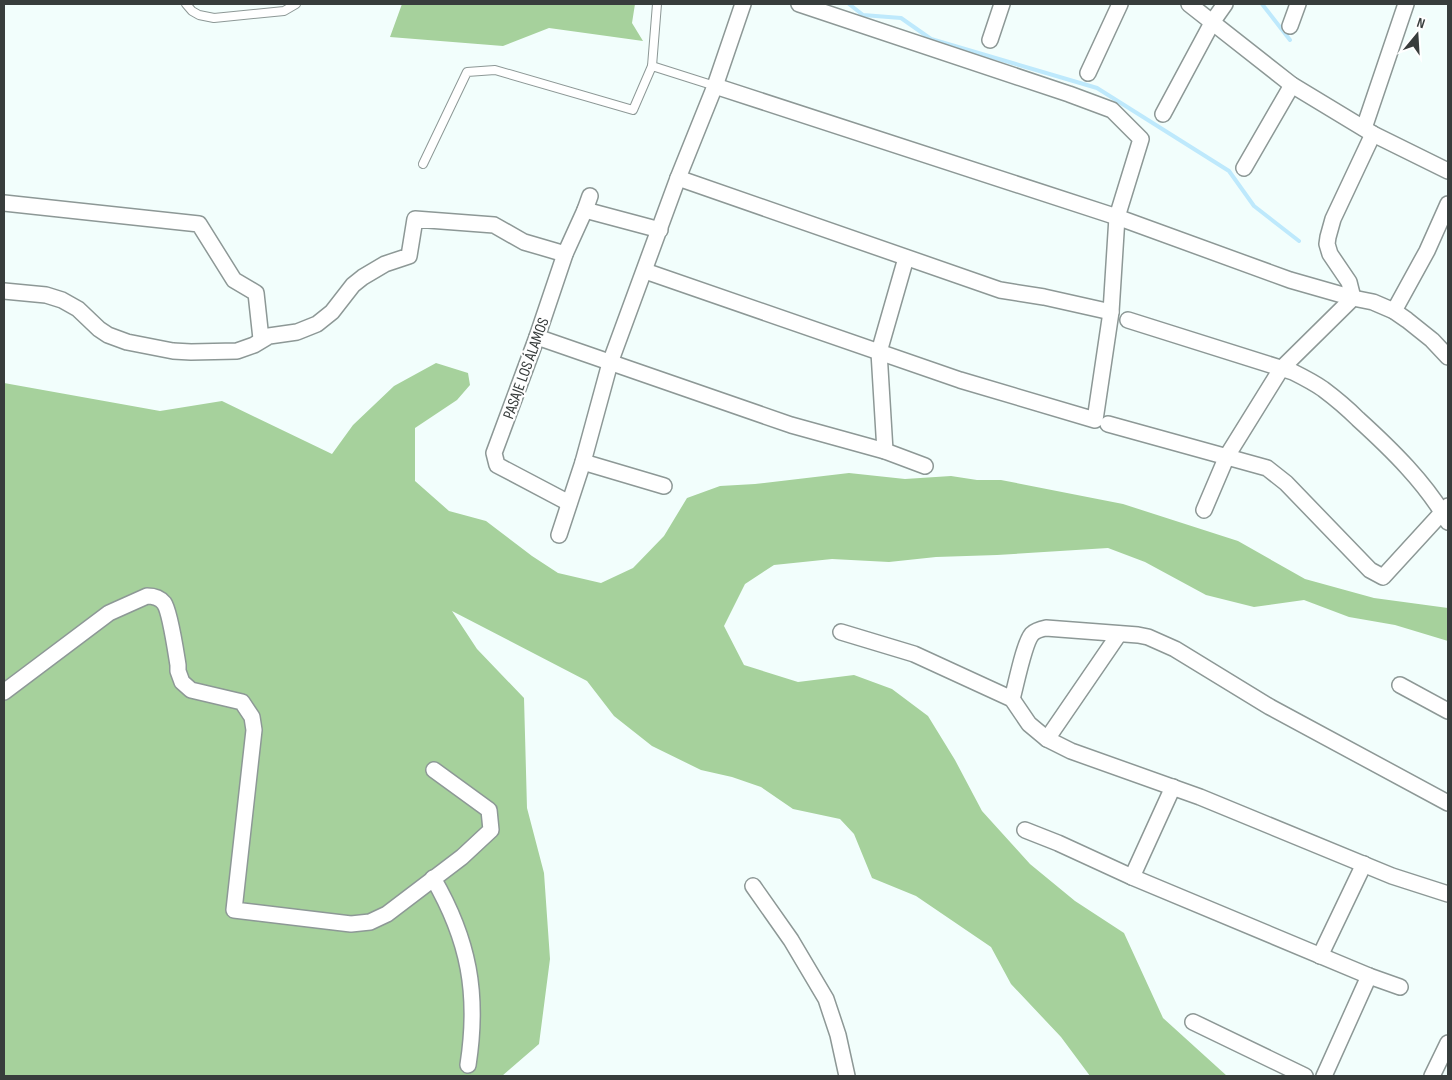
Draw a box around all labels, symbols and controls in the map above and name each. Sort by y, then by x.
north arrow [1392,10,1442,60]
text: N [1415,14,1427,32]
street label: PASAJE LOS ÁLAMOS [499,315,554,422]

